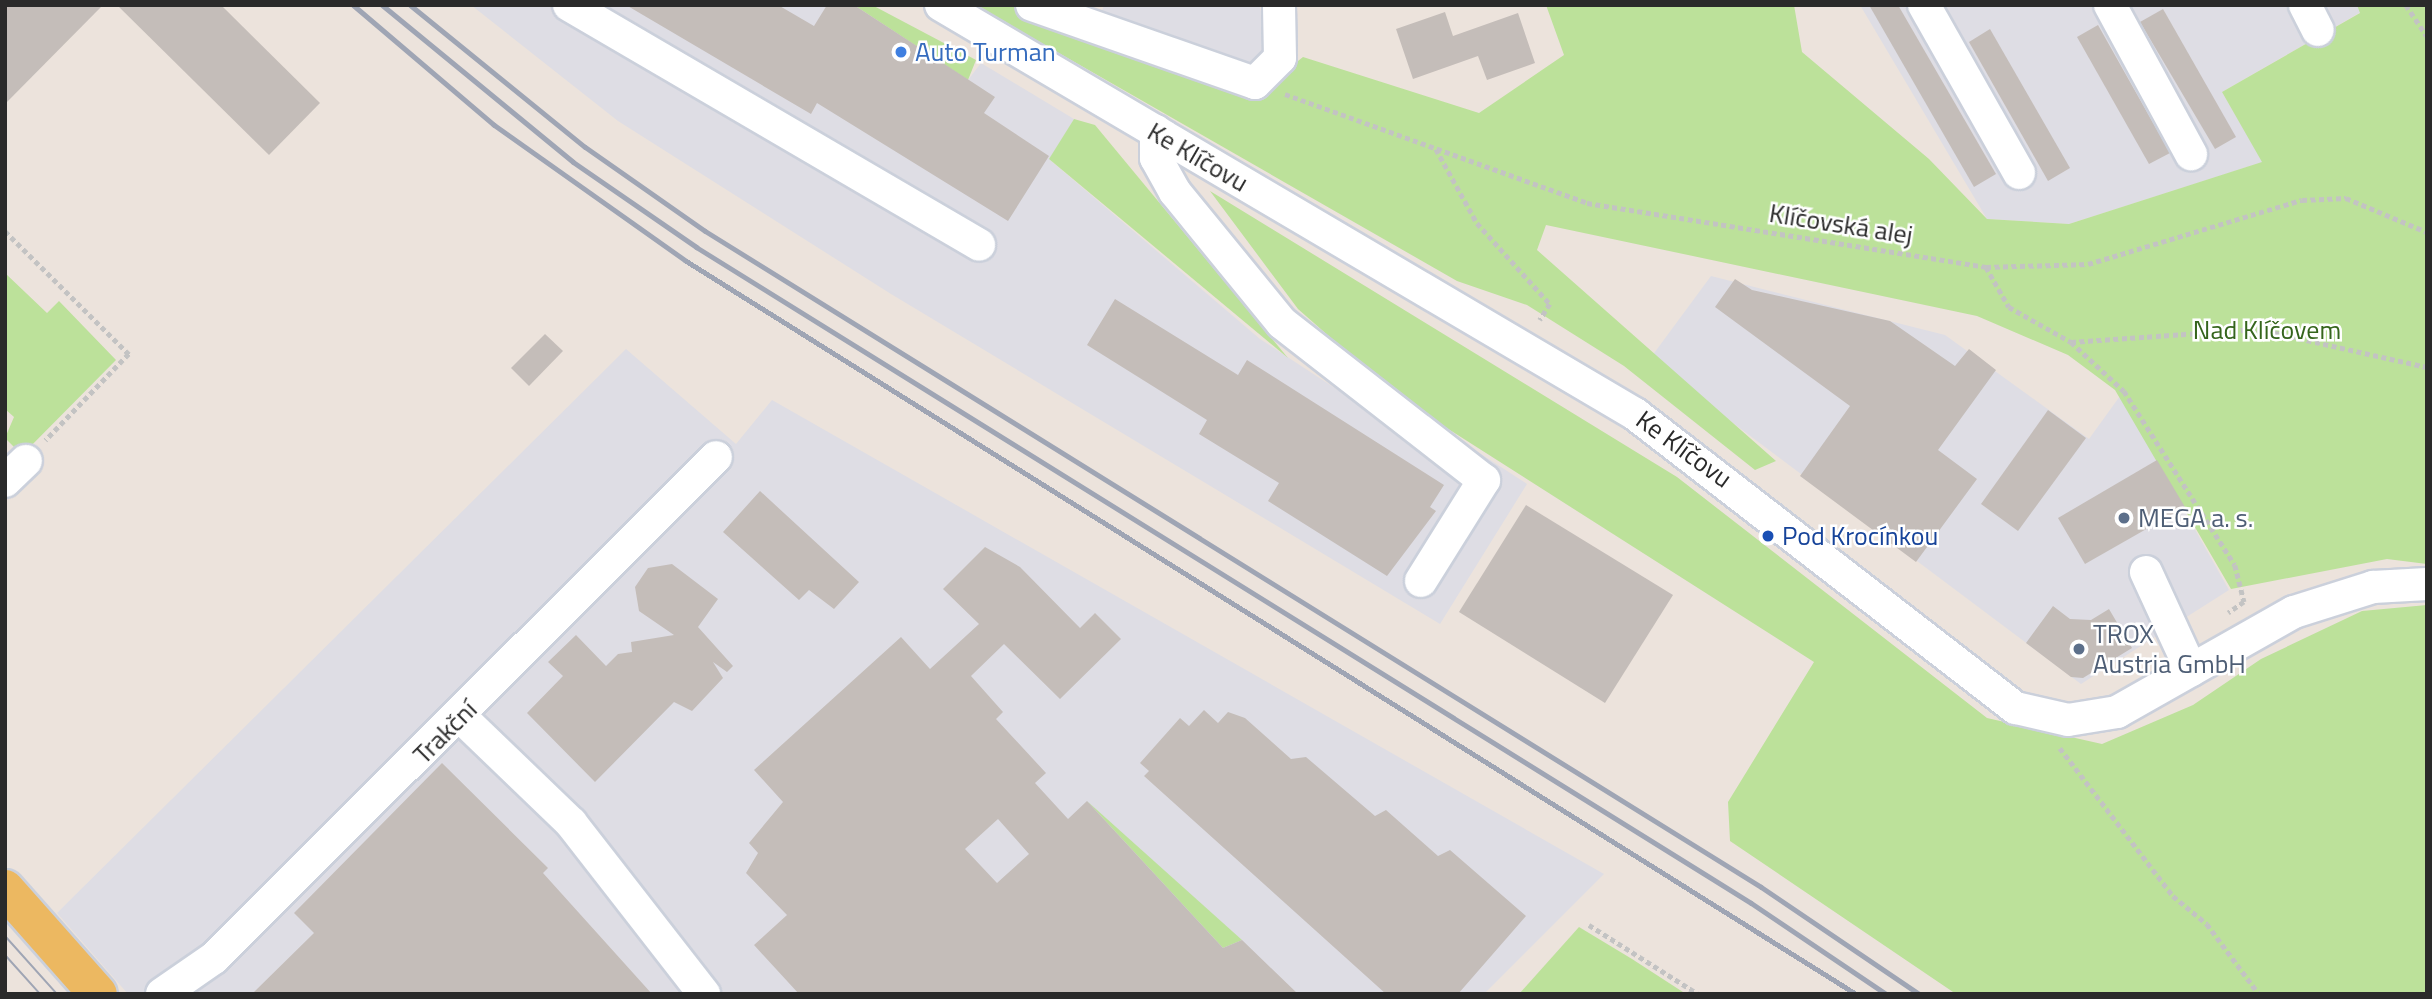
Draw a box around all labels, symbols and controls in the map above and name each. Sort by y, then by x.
place label: Auto Turman [915,36,1056,68]
marker: Auto Turman [893,44,909,60]
street label: Ke Klíčovu [1142,116,1254,198]
street label: Klíčovská alej [1767,197,1915,251]
park label: Nad Klíčovem [2193,314,2341,346]
street label: Ke Klíčovu [1630,404,1738,494]
place label: MEGA a. s. [2138,502,2253,534]
marker: MEGA a. s. [2116,510,2132,526]
place label: Pod Krocínkou [1782,520,1938,552]
marker: Pod Krocínkou [1760,528,1776,544]
place label: TROX Austria GmbH [2093,618,2246,680]
marker: TROX Austria GmbH [2071,641,2087,657]
street label: Trakční [407,694,483,770]

